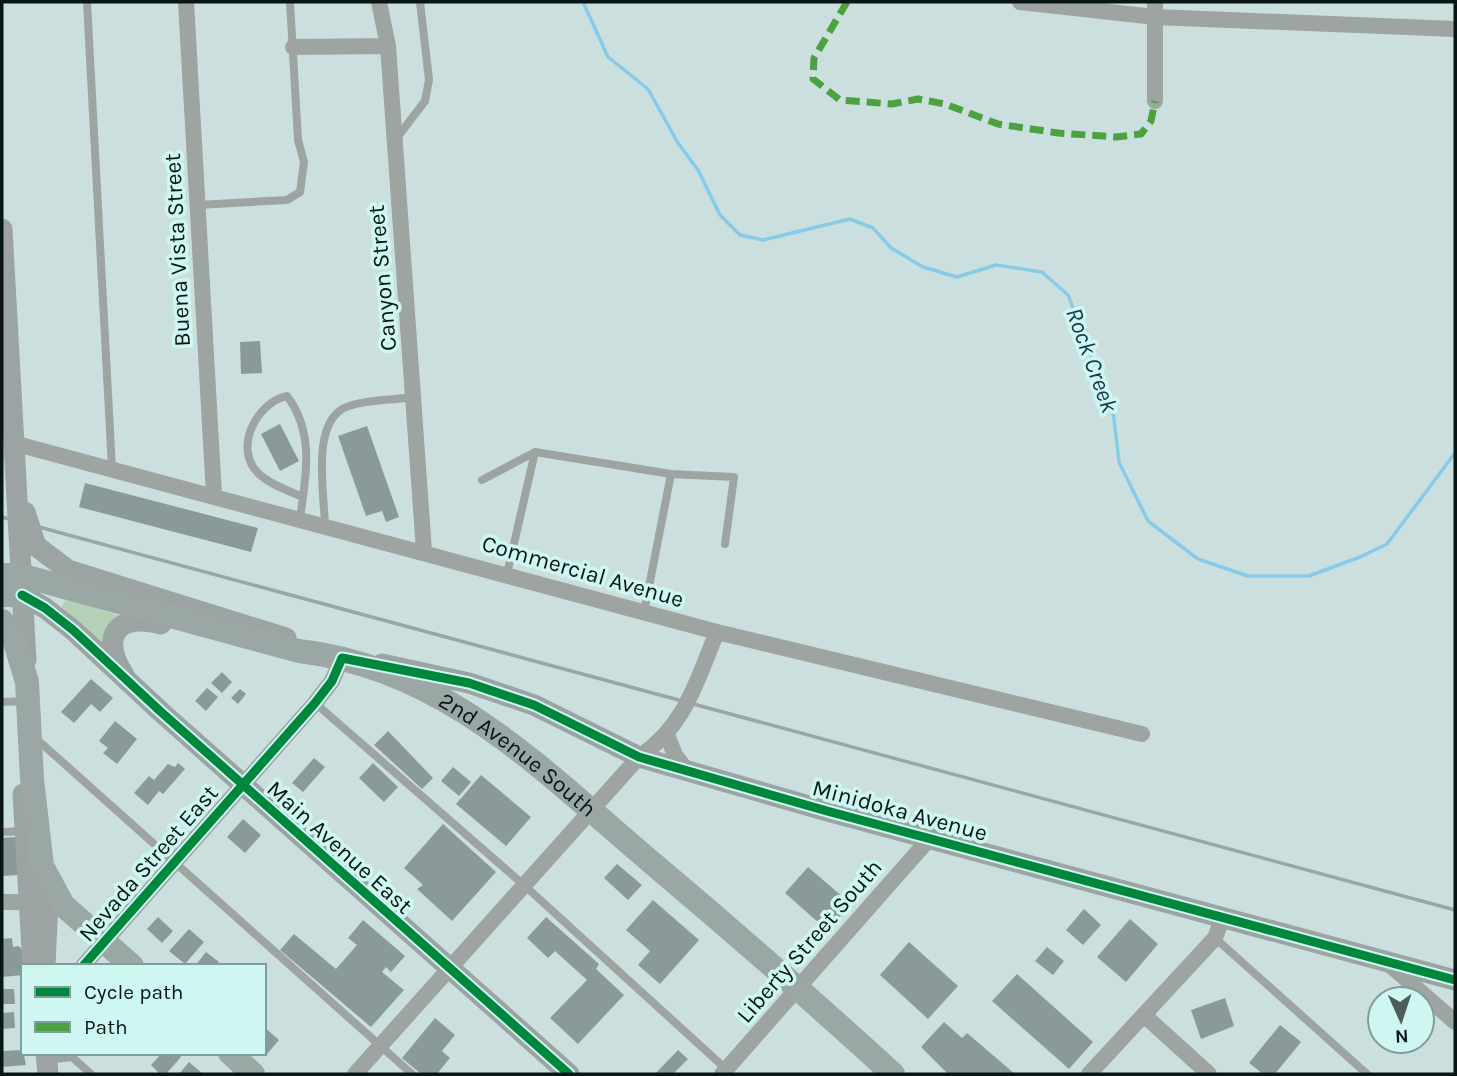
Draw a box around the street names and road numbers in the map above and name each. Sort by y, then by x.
street label: Buena Vista Street [159,152,196,347]
street label: Canyon Street [363,204,402,352]
street label: Commercial Avenue [479,530,687,613]
street label: 2nd Avenue South [434,687,602,823]
street label: Minidoka Avenue [809,774,990,847]
street label: Main Avenue East [262,775,418,920]
street label: Nevada Street East [73,779,224,947]
street label: Liberty Street South [731,854,888,1029]

